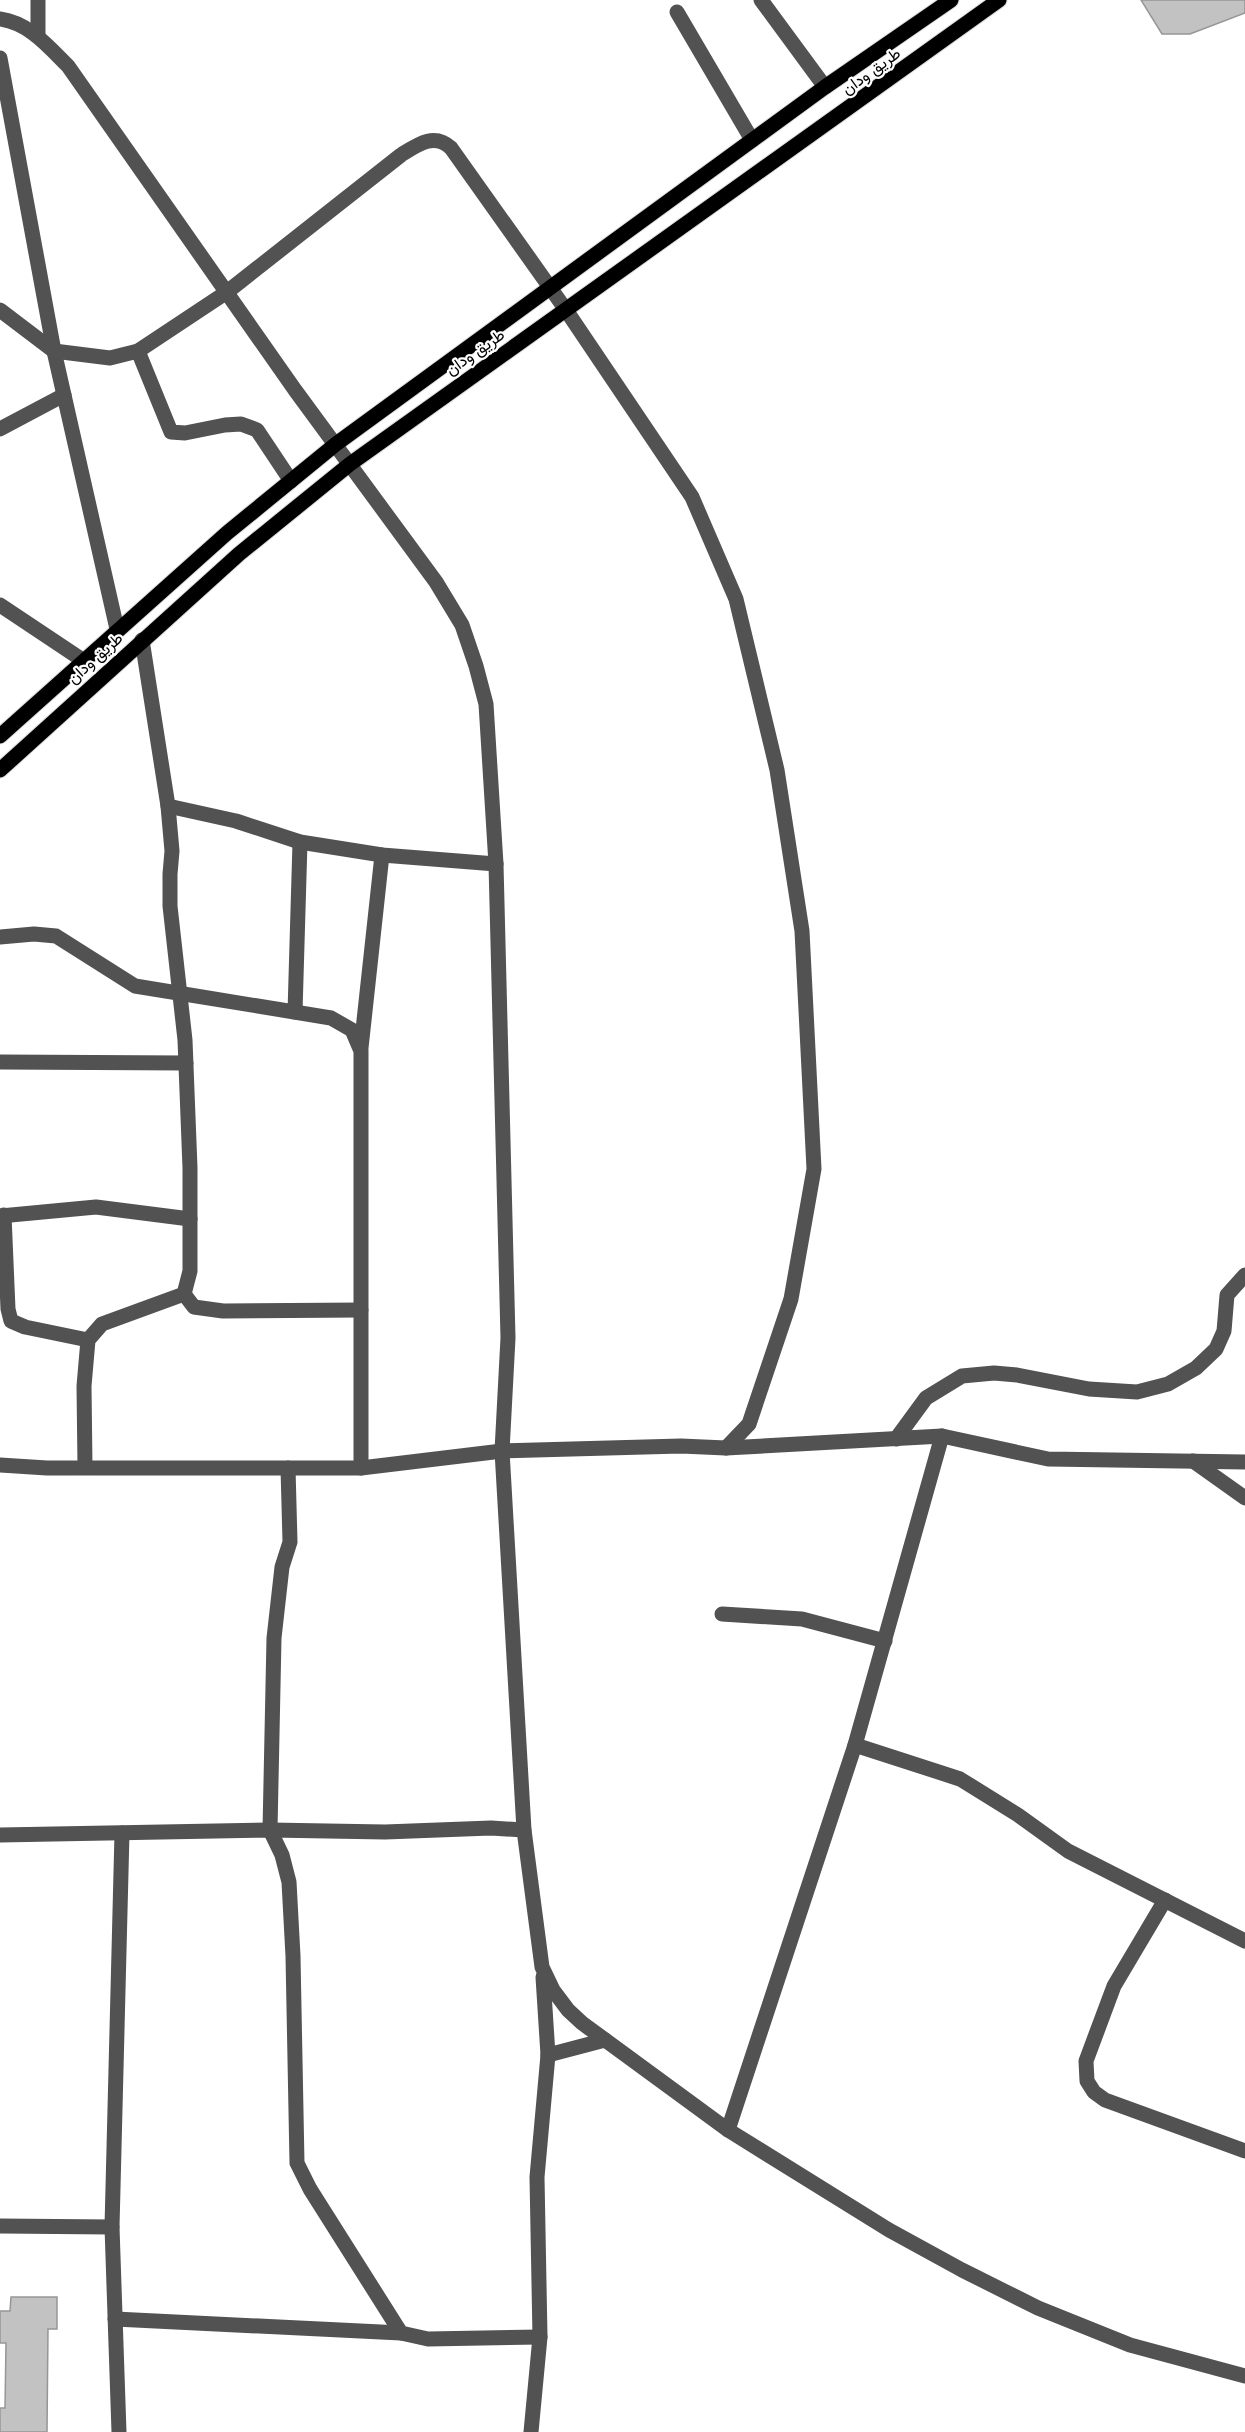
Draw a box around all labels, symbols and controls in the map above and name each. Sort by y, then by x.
street label: طريق ودان [839,44,905,99]
street label: طريق ودان [442,326,509,380]
street label: طريق ودان [64,629,127,688]

